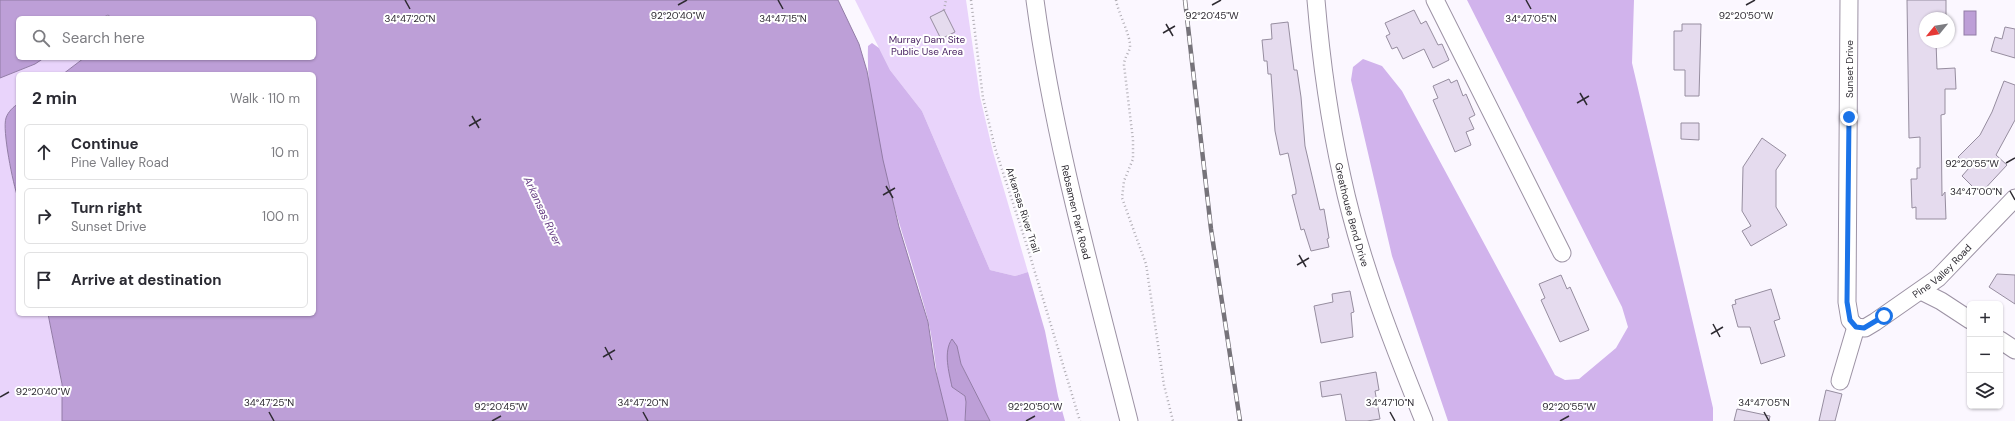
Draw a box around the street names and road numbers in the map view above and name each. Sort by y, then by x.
street label: Sunset Drive [1843,40,1856,98]
street label: Greathouse Bend Drive [1333,161,1372,268]
street label: Rebsamen Park Road [1059,163,1094,261]
street label: Arkansas River Trail [1003,166,1043,254]
street label: Pine Valley Road [1909,241,1974,301]

